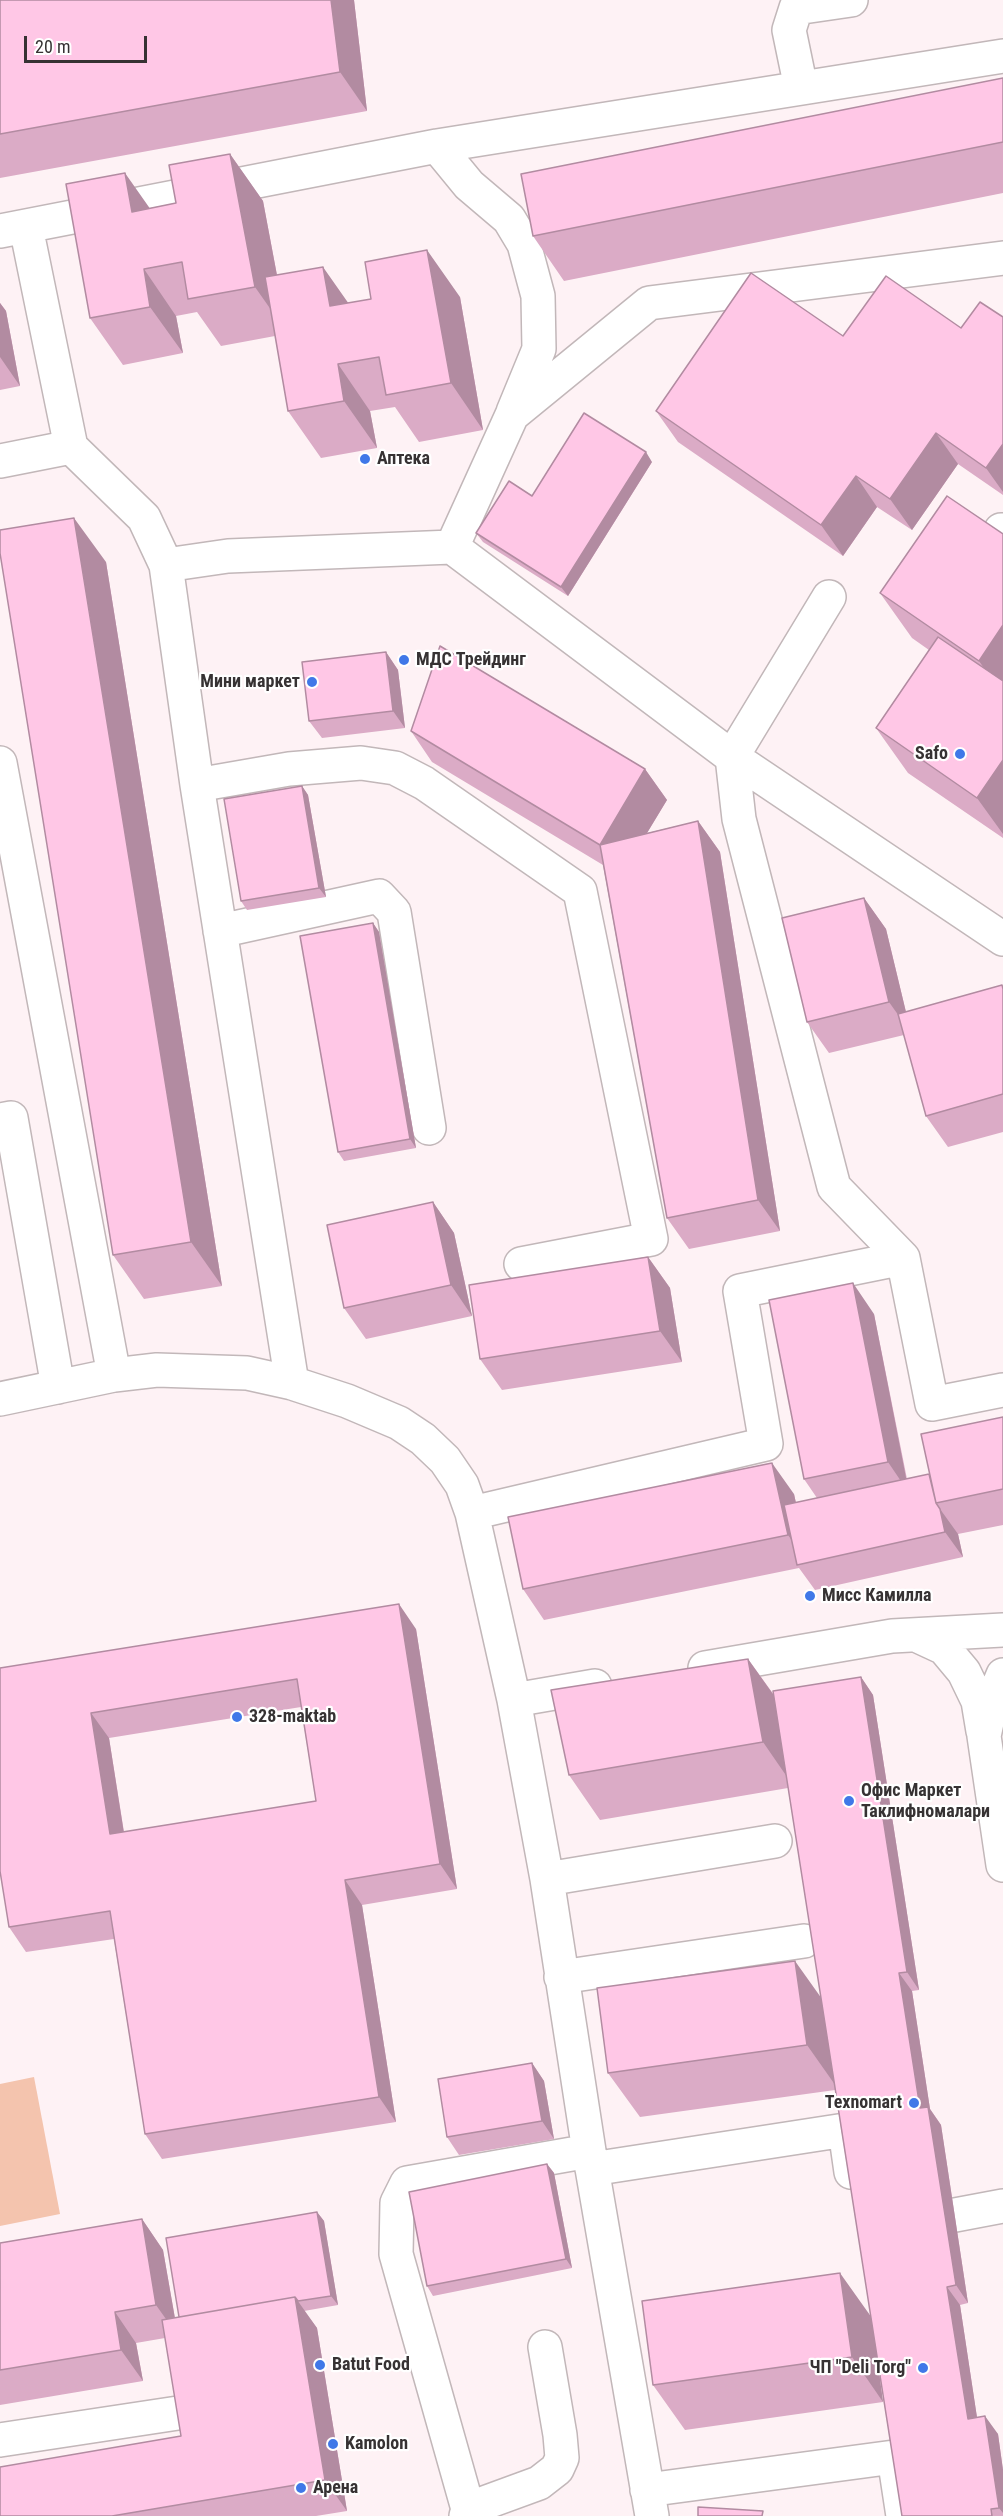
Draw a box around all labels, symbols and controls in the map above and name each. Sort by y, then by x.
scale bar [27,24,150,62]
text: 20 m [35,36,70,57]
place label: Аптека [377,448,430,470]
marker: Аптека [358,452,372,466]
place label: МДС Трейдинг [416,649,526,671]
marker: МДС Трейдинг [397,653,411,667]
place label: Мини маркет [200,671,300,693]
marker: Мини маркет [305,675,319,689]
place label: Safo [915,743,948,765]
marker: Safo [953,747,967,761]
place label: Мисс Камилла [822,1585,931,1607]
marker: Мисс Камилла [803,1589,817,1603]
place label: 328-maktab [249,1706,336,1728]
marker: 328-maktab [230,1710,244,1724]
place label: Офис Маркет Таклифномалари [861,1780,990,1822]
marker: Офис Маркет Таклифномалари [842,1794,856,1808]
place label: Texnomart [825,2092,902,2114]
marker: Texnomart [907,2096,921,2110]
place label: Batut Food [332,2354,410,2376]
place label: ЧП "Deli Torg" [809,2357,911,2379]
marker: Batut Food [313,2358,327,2372]
marker: ЧП "Deli Torg" [916,2361,930,2375]
place label: Kamolon [345,2433,408,2455]
marker: Kamolon [326,2437,340,2451]
place label: Арена [313,2477,358,2499]
marker: Арена [294,2481,308,2495]

